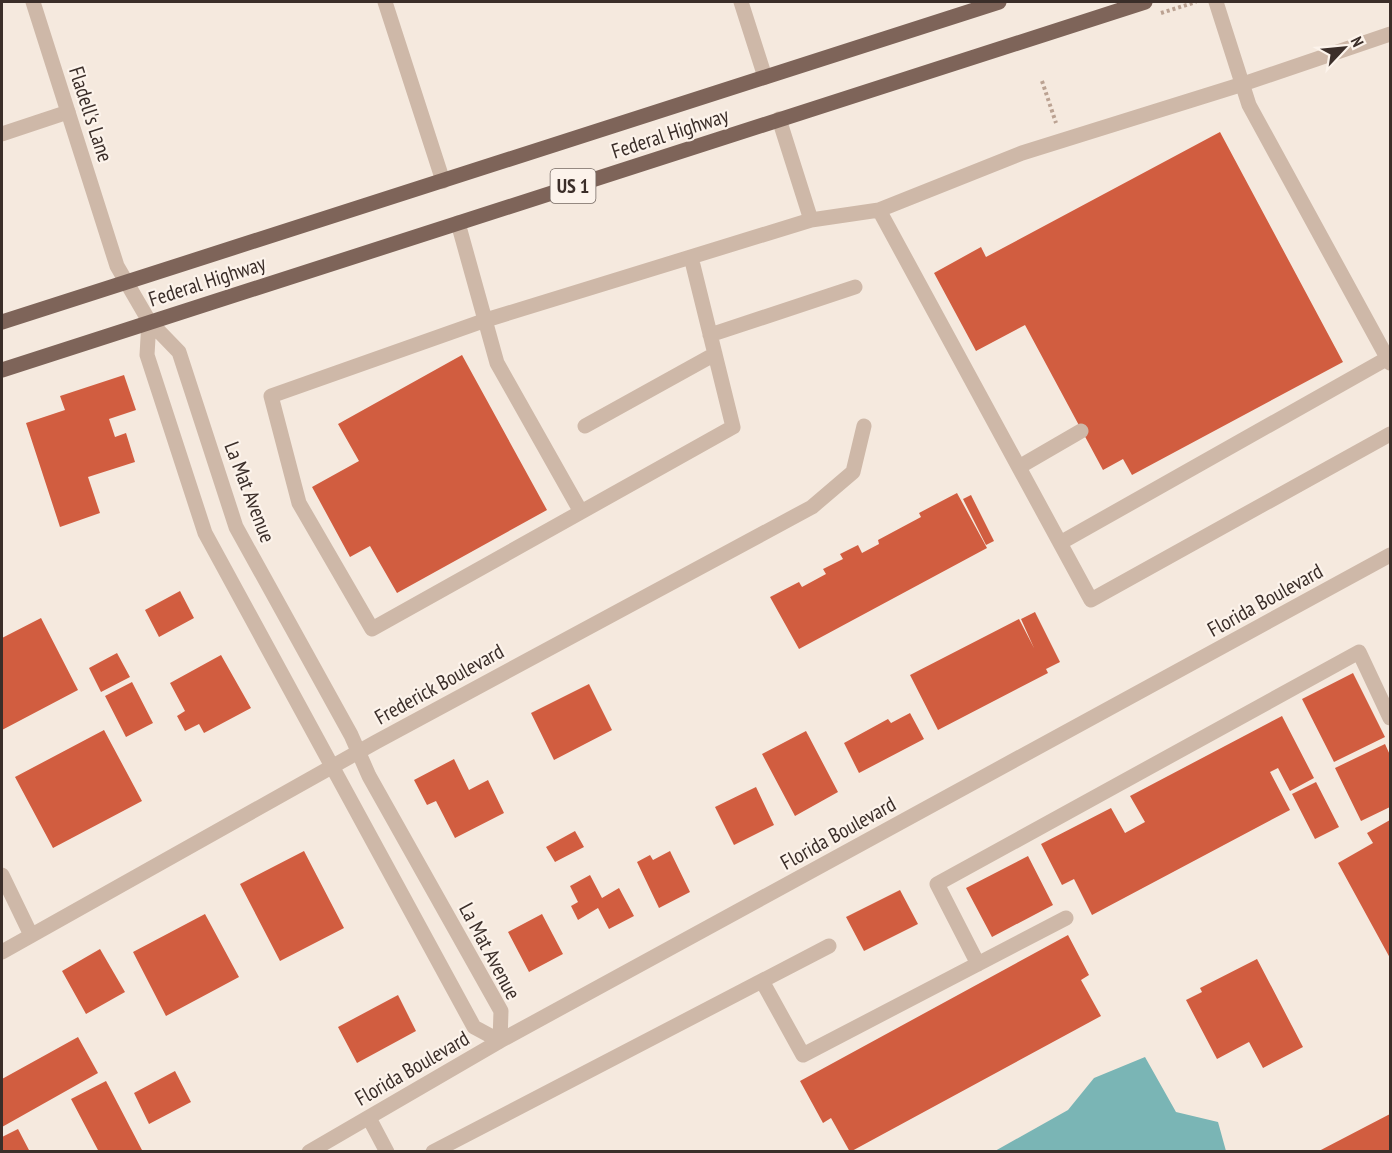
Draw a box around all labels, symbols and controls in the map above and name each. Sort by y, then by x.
north arrow [1314,18,1374,78]
text: N [1347,33,1368,50]
street label: Fladell's Lane [63,63,119,165]
street label: Federal Highway [608,101,732,165]
road number: US 1 [550,169,596,203]
street label: Federal Highway [145,249,269,313]
street label: La Mat Avenue [218,438,282,546]
street label: Florida Boulevard [1203,557,1327,643]
street label: Frederick Boulevard [370,637,508,731]
street label: Florida Boulevard [776,790,900,876]
street label: La Mat Avenue [453,898,527,1004]
street label: Florida Boulevard [350,1024,474,1112]

